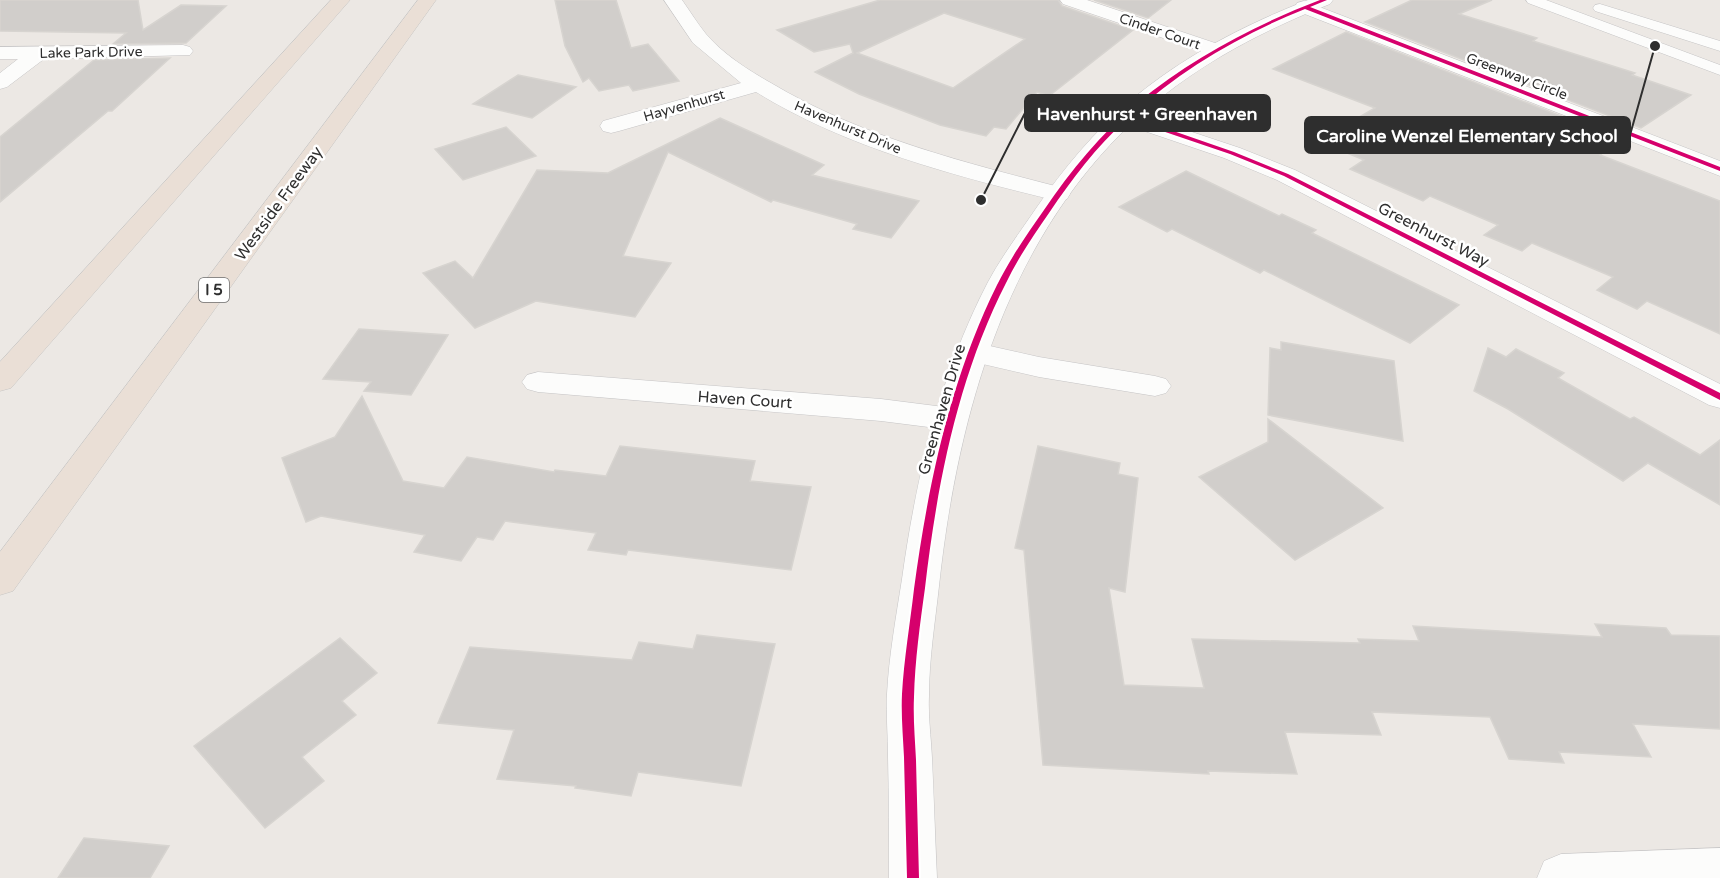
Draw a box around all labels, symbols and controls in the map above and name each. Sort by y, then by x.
street label: Cinder Court [1117,10,1203,54]
street label: Lake Park Drive [39,43,143,62]
street label: Greenway Circle [1464,49,1570,104]
street label: Hayvenhurst [641,86,727,125]
callout: Havenhurst + Greenhaven [1025,95,1270,131]
street label: Havenhurst Drive [792,97,904,158]
text: Havenhurst + Greenhaven [1037,103,1257,125]
callout: Caroline Wenzel Elementary School [1305,117,1630,153]
text: Caroline Wenzel Elementary School [1316,125,1618,147]
street label: Westside Freeway [231,142,327,265]
street label: Greenhurst Way [1375,198,1493,272]
road number: I 5 [199,278,229,302]
street label: Greenhaven Drive [914,342,970,477]
street label: Haven Court [697,387,793,413]

